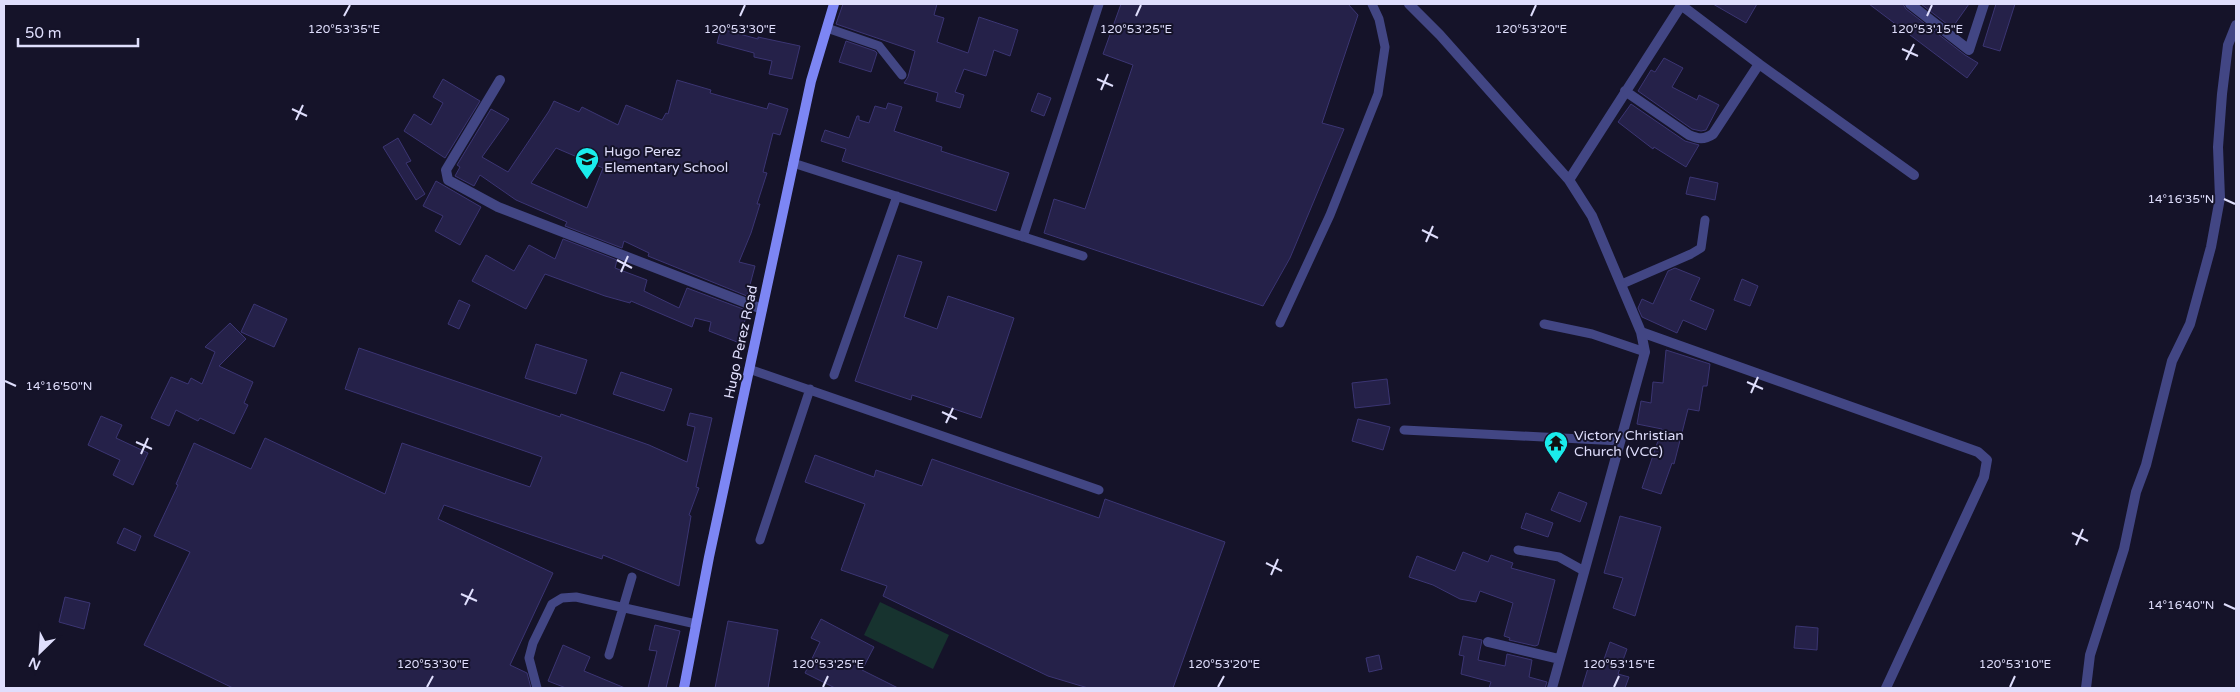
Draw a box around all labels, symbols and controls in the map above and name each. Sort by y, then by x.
scale bar [18,15,138,47]
text: 120°53'35"E [308,22,381,36]
text: 120°53'30"E [704,22,777,36]
text: 120°53'25"E [1100,22,1173,36]
text: 120°53'20"E [1495,22,1568,36]
text: 120°53'15"E [1891,22,1964,36]
text: 50 m [25,24,62,42]
place label: Hugo Perez Elementary School [604,143,728,176]
school or university icon: Hugo Perez Elementary School [574,146,600,180]
text: 14°16'35"N [2148,192,2215,206]
street label: Hugo Perez Road [721,284,761,400]
text: 14°16'50"N [26,379,93,393]
place label: Victory Christian Church (VCC) [1574,427,1684,460]
temple icon: Victory Christian Church (VCC) [1543,430,1569,464]
text: 14°16'40"N [2148,598,2215,612]
north arrow [15,627,65,677]
text: N [26,653,43,673]
text: 120°53'30"E [397,657,470,671]
text: 120°53'25"E [792,657,865,671]
text: 120°53'20"E [1188,657,1261,671]
text: 120°53'15"E [1583,657,1656,671]
text: 120°53'10"E [1979,657,2052,671]

